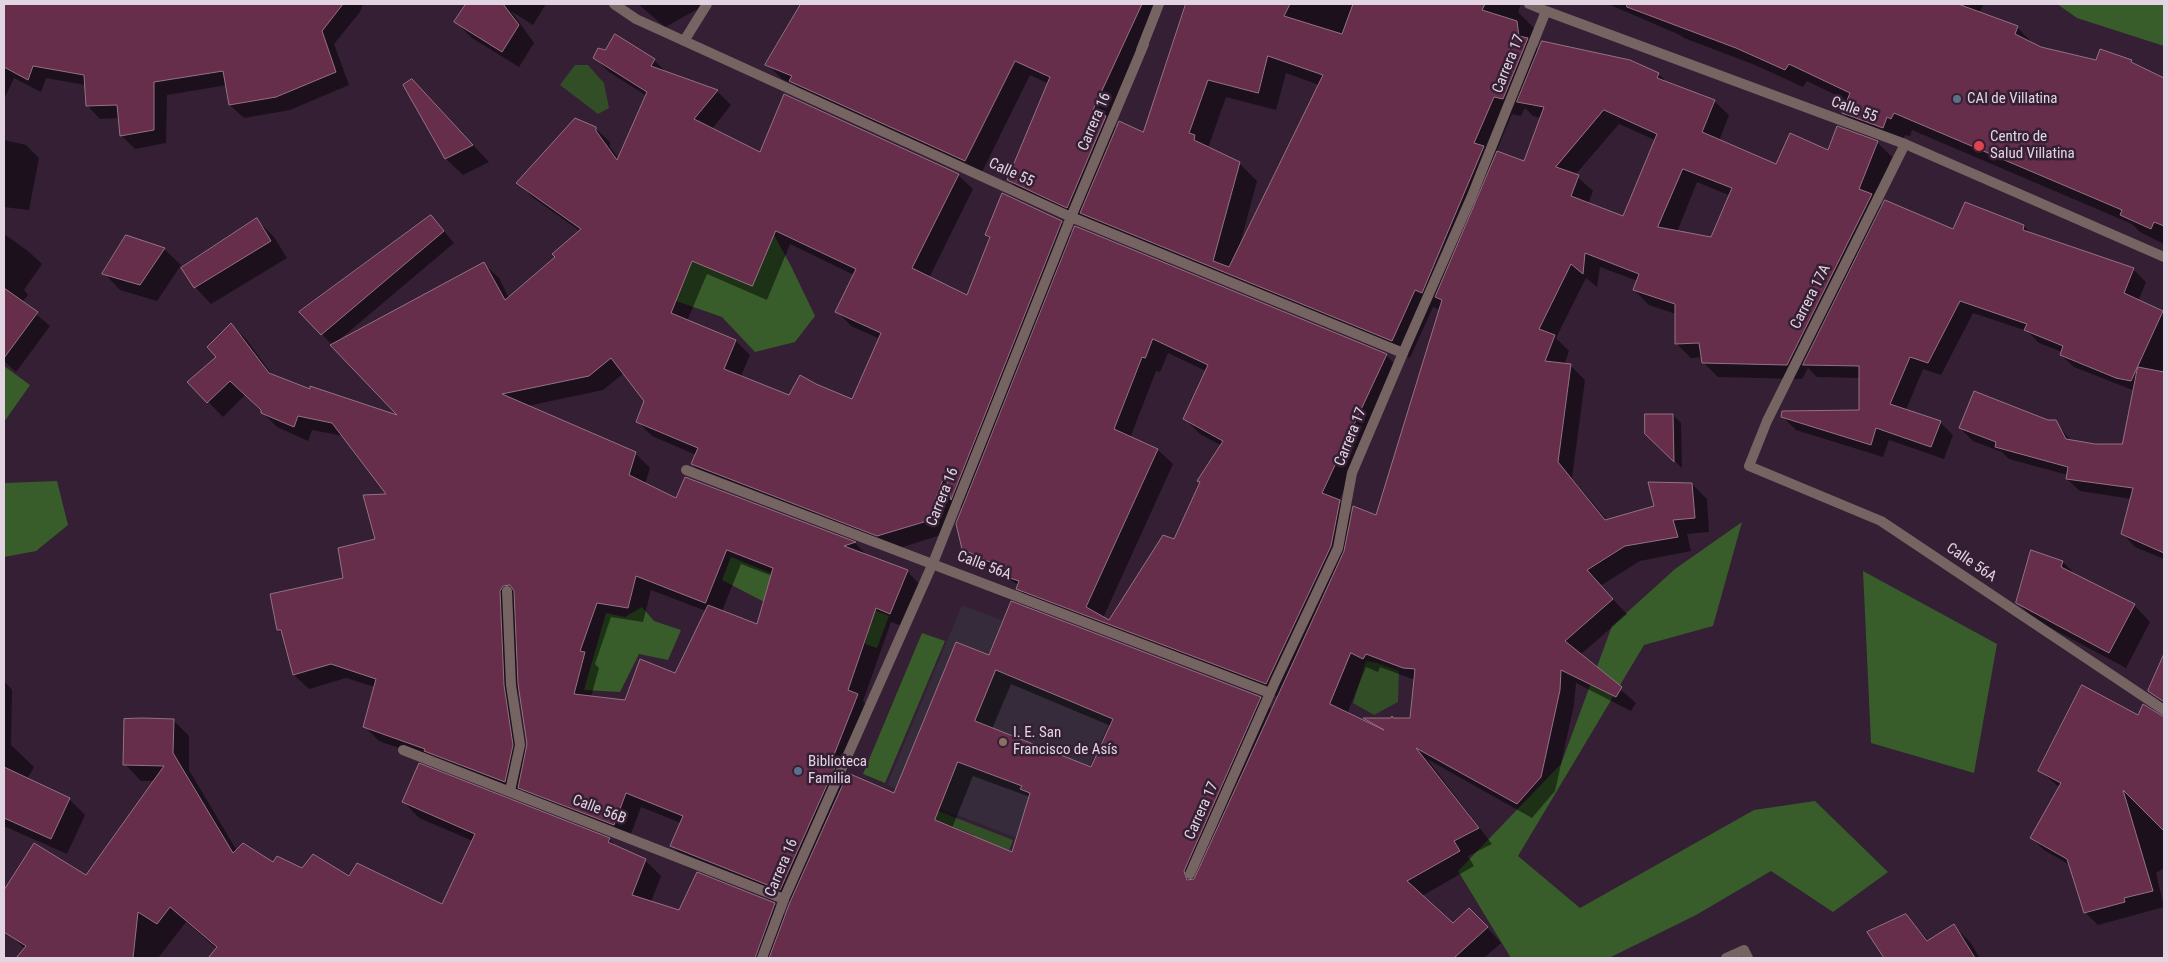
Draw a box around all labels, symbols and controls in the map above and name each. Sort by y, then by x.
street label: Carrera 17 [1489,32,1529,96]
street label: Carrera 16 [1075,90,1115,154]
place label: CAI de Villatina [1967,90,2058,108]
street label: Calle 55 [1828,93,1880,127]
marker: CAI de Villatina [1951,93,1963,105]
place label: Centro de Salud Villatina [1990,128,2075,163]
marker: Centro de Salud Villatina [1972,139,1986,153]
street label: Calle 55 [986,155,1036,191]
street label: Carrera 17A [1787,262,1835,332]
street label: Carrera 17 [1331,405,1371,469]
street label: Carrera 16 [923,465,963,529]
street label: Calle 56A [1943,540,1999,586]
street label: Calle 56A [954,547,1014,585]
place label: I. E. San Francisco de Asís [1013,724,1118,759]
marker: I. E. San Francisco de Asís [997,736,1009,748]
place label: Biblioteca Familia [808,753,867,788]
marker: Biblioteca Familia [792,765,804,777]
street label: Carrera 17 [1181,779,1223,843]
street label: Calle 56B [570,792,628,828]
street label: Carrera 16 [762,836,802,900]

